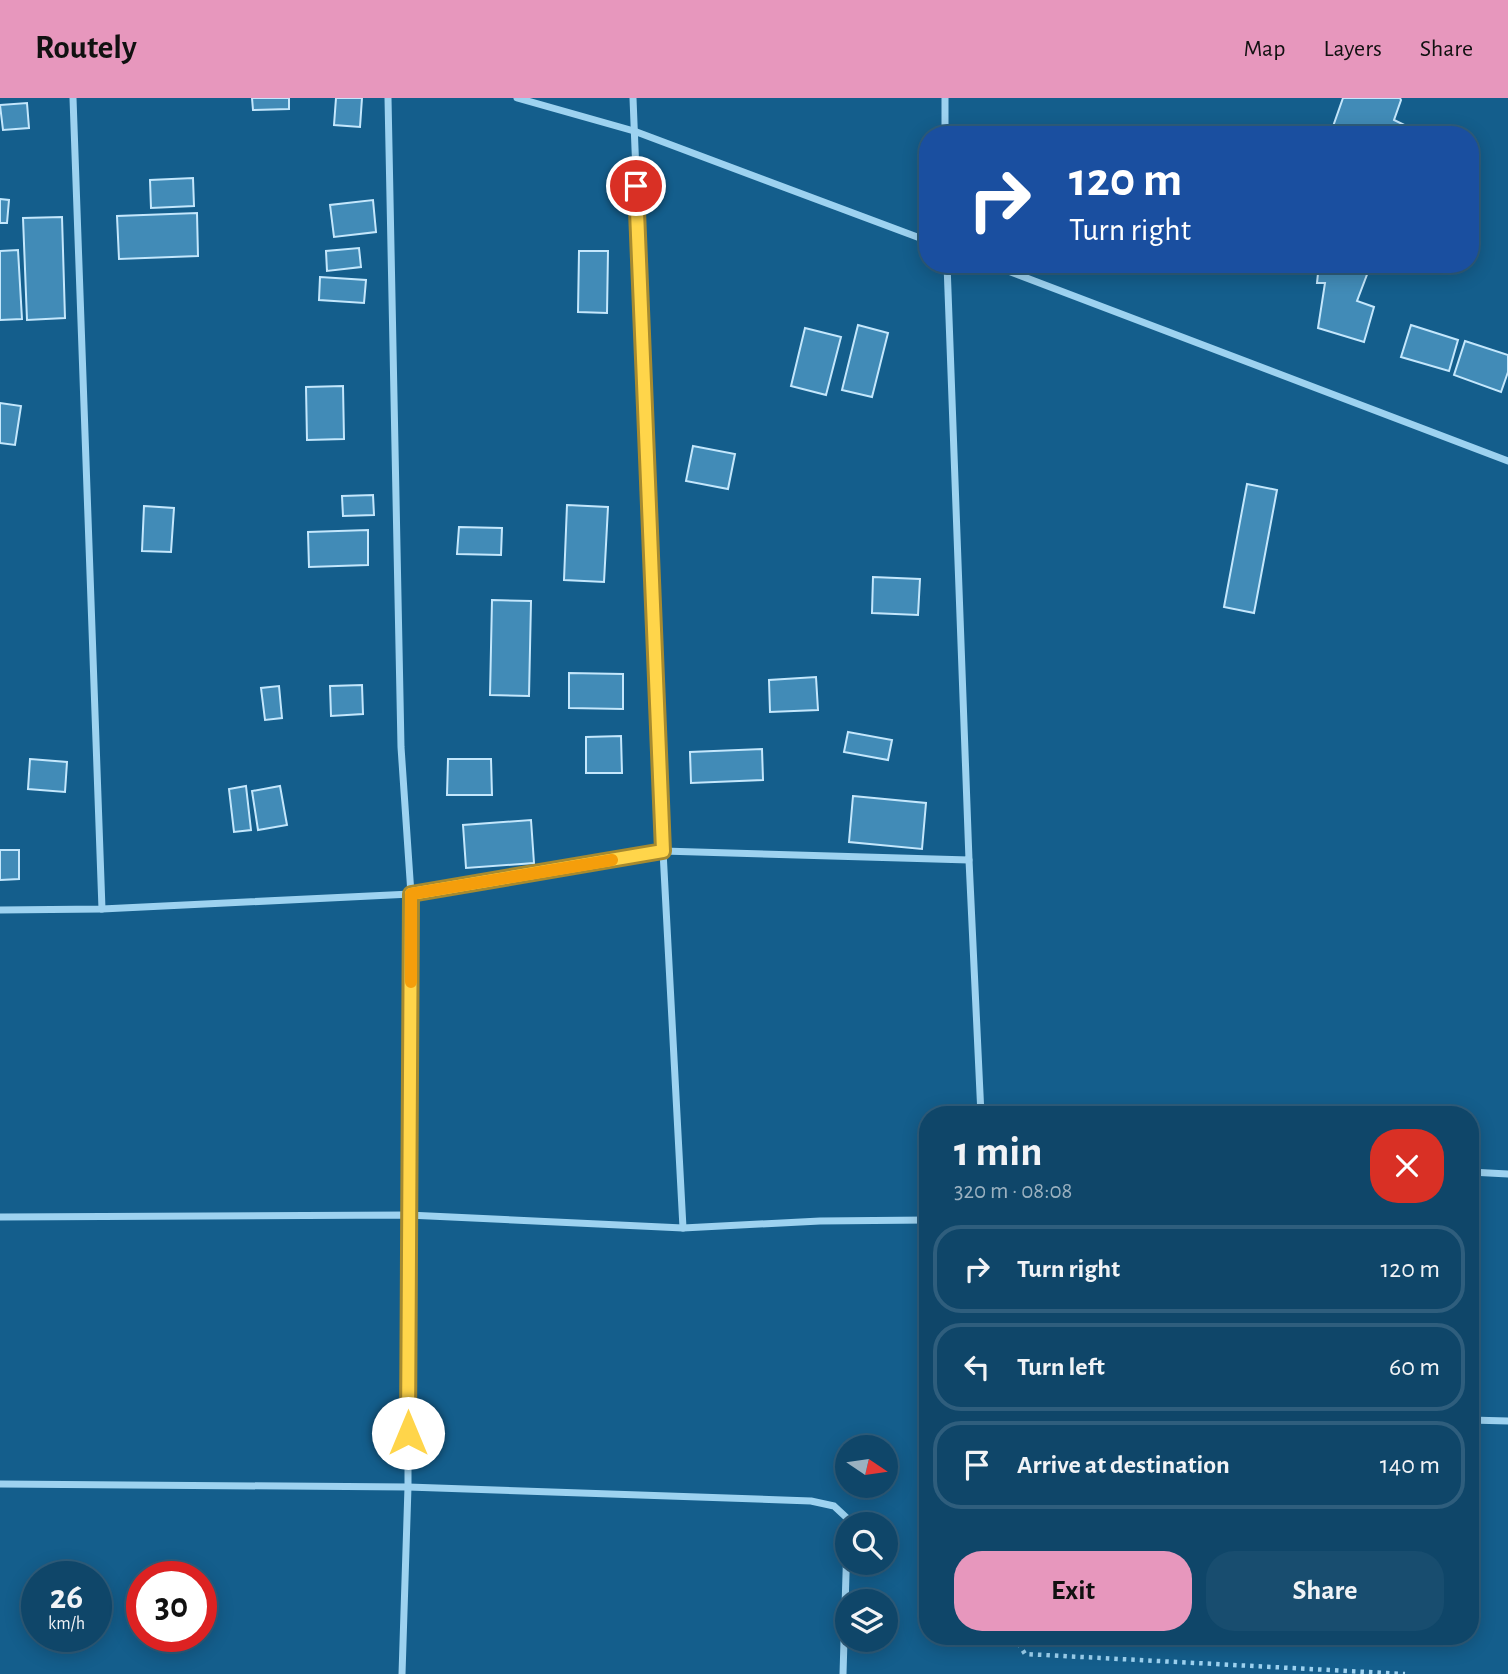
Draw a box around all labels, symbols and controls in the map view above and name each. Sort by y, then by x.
text: Routely [35,32,137,65]
text: Map [1243,37,1285,61]
text: Layers [1323,37,1382,61]
text: Share [1420,37,1473,61]
icon: right [954,154,1045,245]
pin [606,156,666,216]
text: 120 m [1069,156,1182,205]
icon: arrive [617,167,655,205]
text: Turn right [1069,214,1191,246]
button: close [1370,1129,1444,1203]
text: 1 min [954,1131,1043,1173]
text: 320 m · 08:08 [954,1180,1073,1203]
icon: right [958,1250,996,1288]
text: Turn right [1017,1256,1120,1282]
text: 120 m [1380,1256,1440,1282]
icon: left [958,1348,996,1386]
text: Turn left [1017,1354,1105,1380]
text: 60 m [1389,1354,1440,1380]
position arrow [371,1396,445,1470]
north arrow [835,1435,898,1498]
map controls [835,1435,898,1652]
icon: arrive [958,1446,996,1484]
text: Arrive at destination [1017,1452,1230,1478]
text: 140 m [1380,1452,1440,1478]
button: search [835,1512,898,1575]
button: Exit [954,1551,1192,1631]
button: Share [1206,1551,1444,1631]
speed limit sign: 30 [126,1561,217,1652]
text: 26 [50,1580,83,1615]
button: layers [835,1589,898,1652]
text: km/h [48,1615,85,1633]

